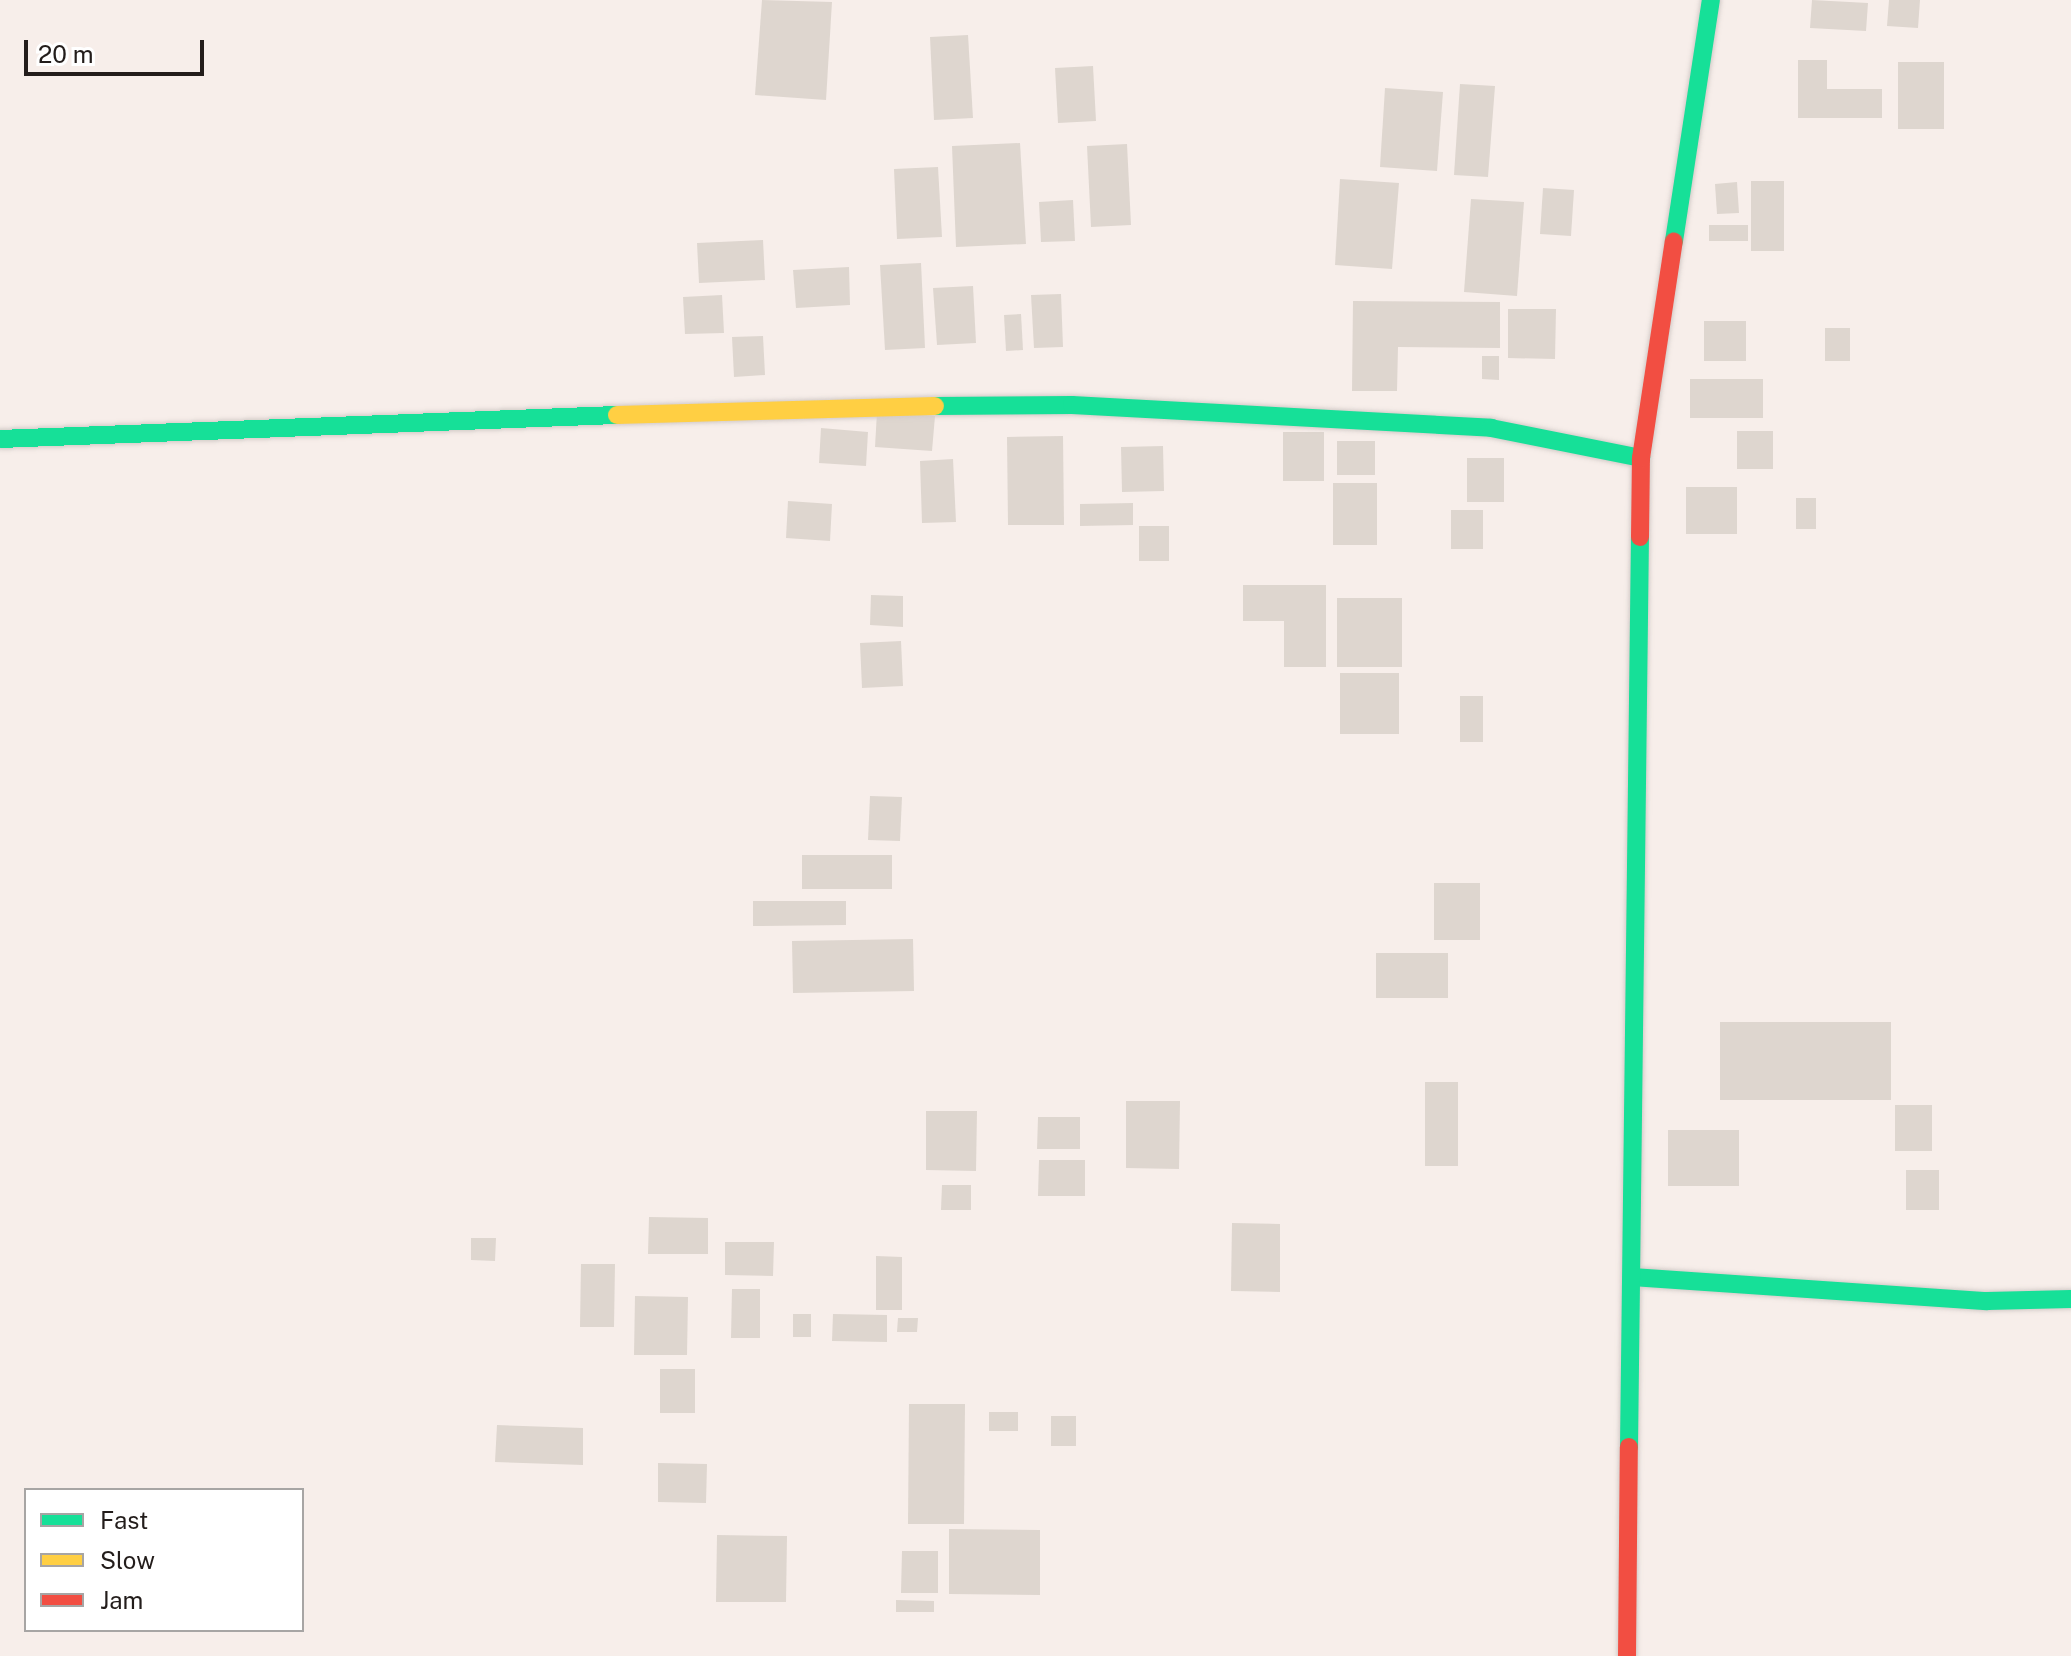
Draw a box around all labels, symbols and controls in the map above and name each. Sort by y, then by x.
scale bar [28,24,208,74]
text: 20 m [38,40,94,68]
legend [24,1488,304,1632]
text: Fast [100,1506,148,1534]
text: Slow [100,1546,155,1574]
text: Jam [100,1586,143,1614]

